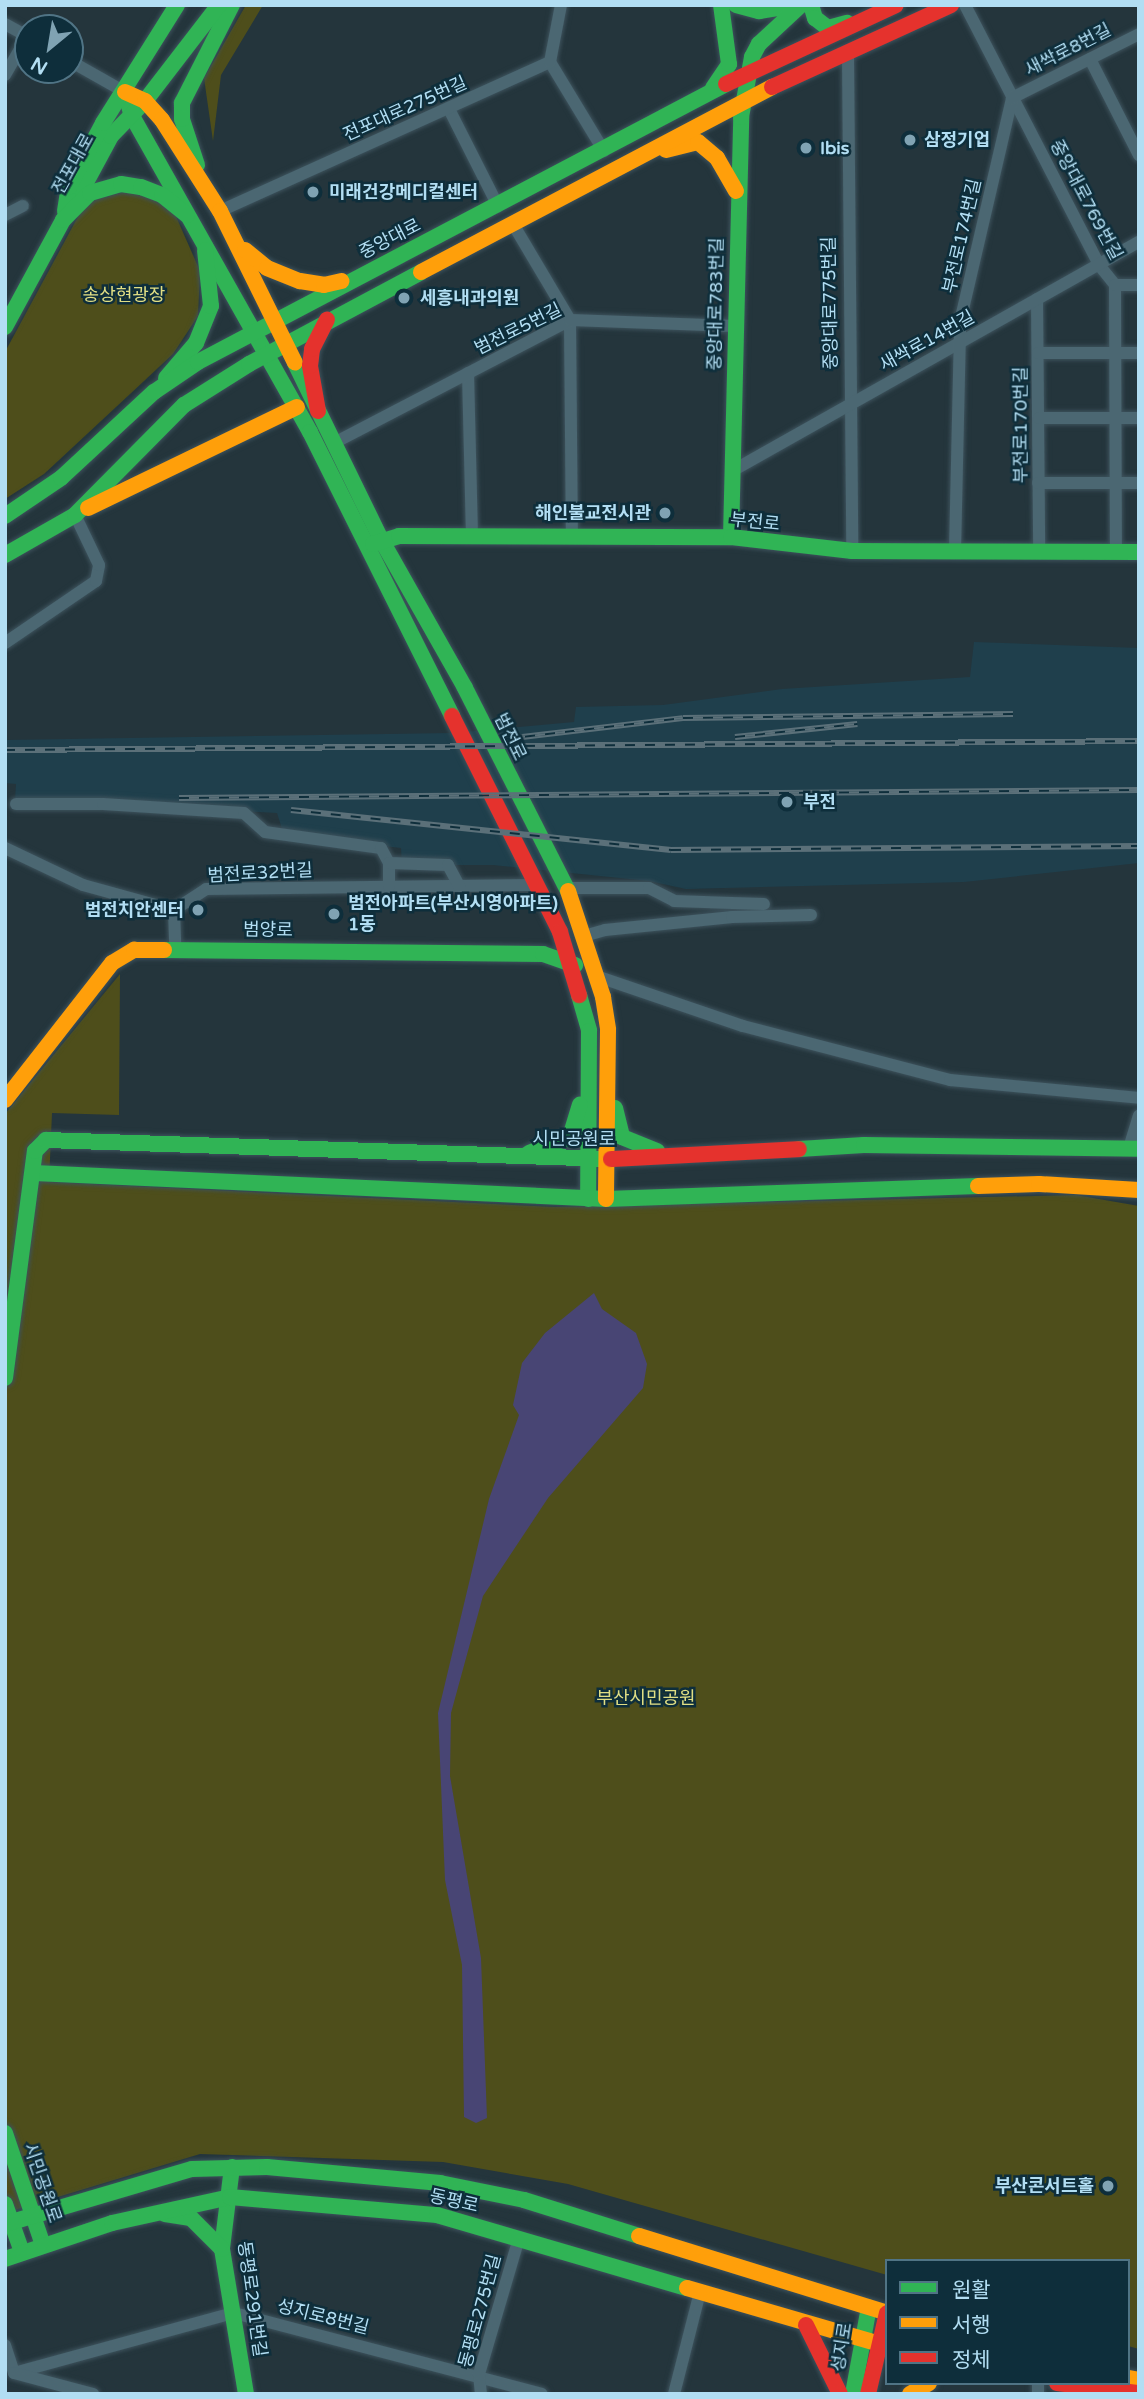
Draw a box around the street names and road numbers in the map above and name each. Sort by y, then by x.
street label: 새싹로8번길 [1021,19,1115,81]
street label: 전포대로275번길 [340,72,470,146]
street label: 전포대로 [47,130,99,198]
street label: 중앙대로769번길 [1045,136,1127,264]
street label: 부전로174번길 [938,177,986,295]
street label: 중앙대로 [356,214,424,264]
street label: 중앙대로775번길 [818,236,842,370]
street label: 중앙대로783번길 [704,237,728,371]
street label: 범전로5번길 [471,299,565,359]
street label: 새싹로14번길 [876,306,978,376]
street label: 부전로170번길 [1010,367,1032,483]
street label: 부전로 [729,509,781,535]
street label: 범전로 [489,710,531,764]
street label: 범전로32번길 [207,859,313,887]
street label: 범양로 [243,919,293,941]
street label: 시민공원로 [533,1128,615,1150]
street label: 시민공원로 [18,2140,66,2226]
street label: 동평로 [427,2185,481,2217]
street label: 동평로291번길 [233,2240,271,2358]
street label: 동평로275번길 [454,2252,506,2370]
street label: 성지로8번길 [275,2295,371,2339]
street label: 성지로 [827,2321,857,2373]

